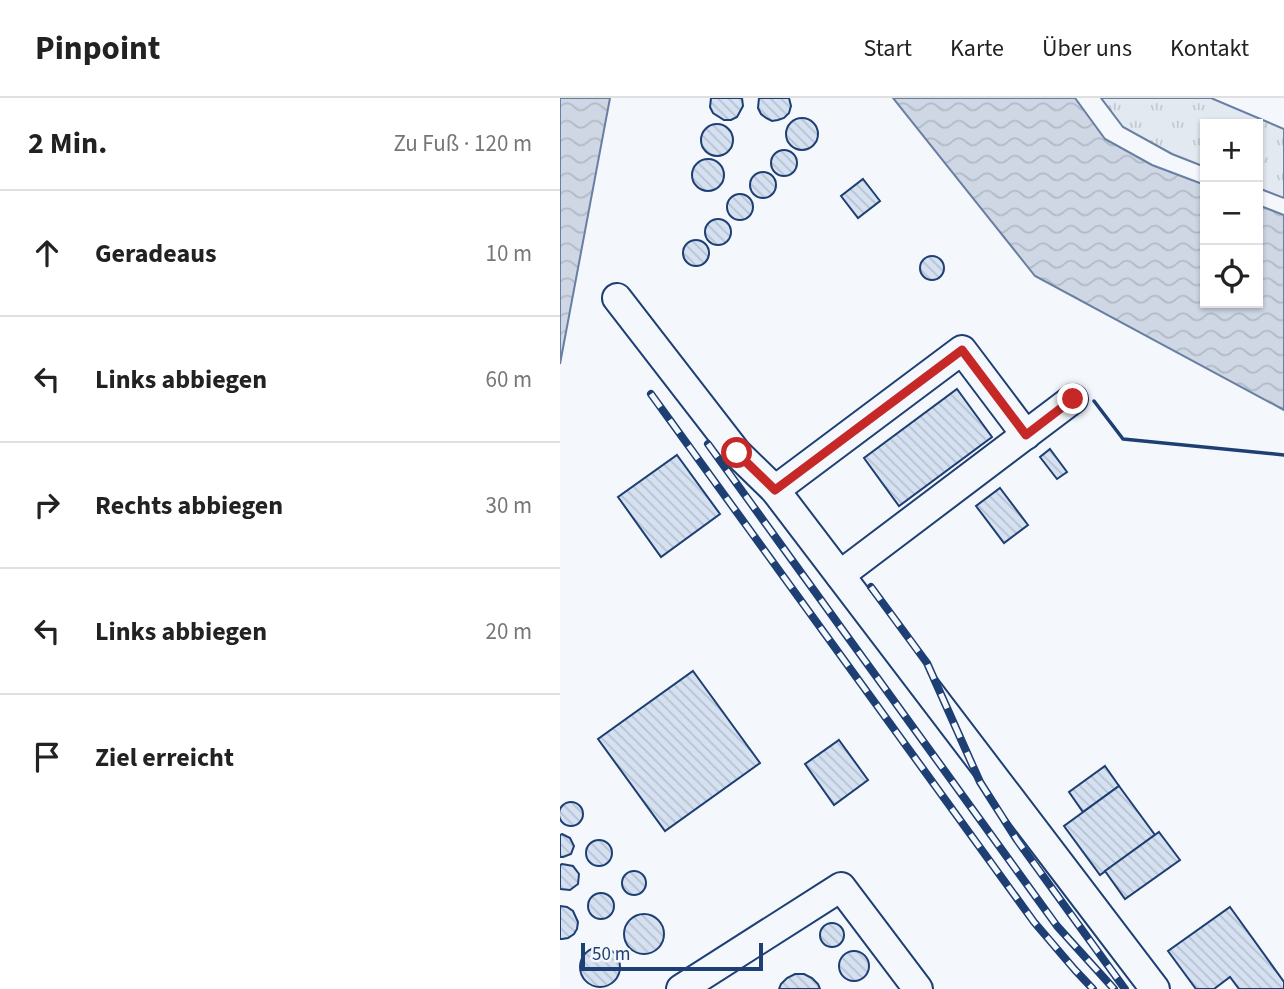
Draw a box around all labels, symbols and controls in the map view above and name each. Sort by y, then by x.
text: Pinpoint [35,25,161,72]
text: Start [864,31,912,66]
text: Karte [950,31,1004,66]
text: Über uns [1042,31,1132,66]
text: Kontakt [1170,31,1249,66]
map controls [1200,119,1263,308]
button: + [1200,119,1263,182]
text: 2 Min. [28,122,107,165]
text: Zu Fuß · 120 m [393,127,532,160]
button: − [1200,182,1263,245]
icon: ahead [28,234,66,272]
text: Geradeaus [95,235,216,272]
text: 10 m [485,237,532,270]
button: locate [1200,245,1263,308]
icon: left [28,360,66,398]
text: Links abbiegen [95,361,267,398]
text: 60 m [485,363,532,396]
route end [1057,383,1088,414]
route start [721,437,752,468]
icon: right [28,486,66,524]
text: Rechts abbiegen [95,487,283,524]
text: 30 m [485,489,532,522]
icon: left [28,612,66,650]
text: Links abbiegen [95,613,267,650]
text: 20 m [485,615,532,648]
icon: arrive [28,738,66,776]
text: Ziel erreicht [95,739,234,776]
scale bar [581,940,763,972]
text: 50 m [592,941,630,968]

